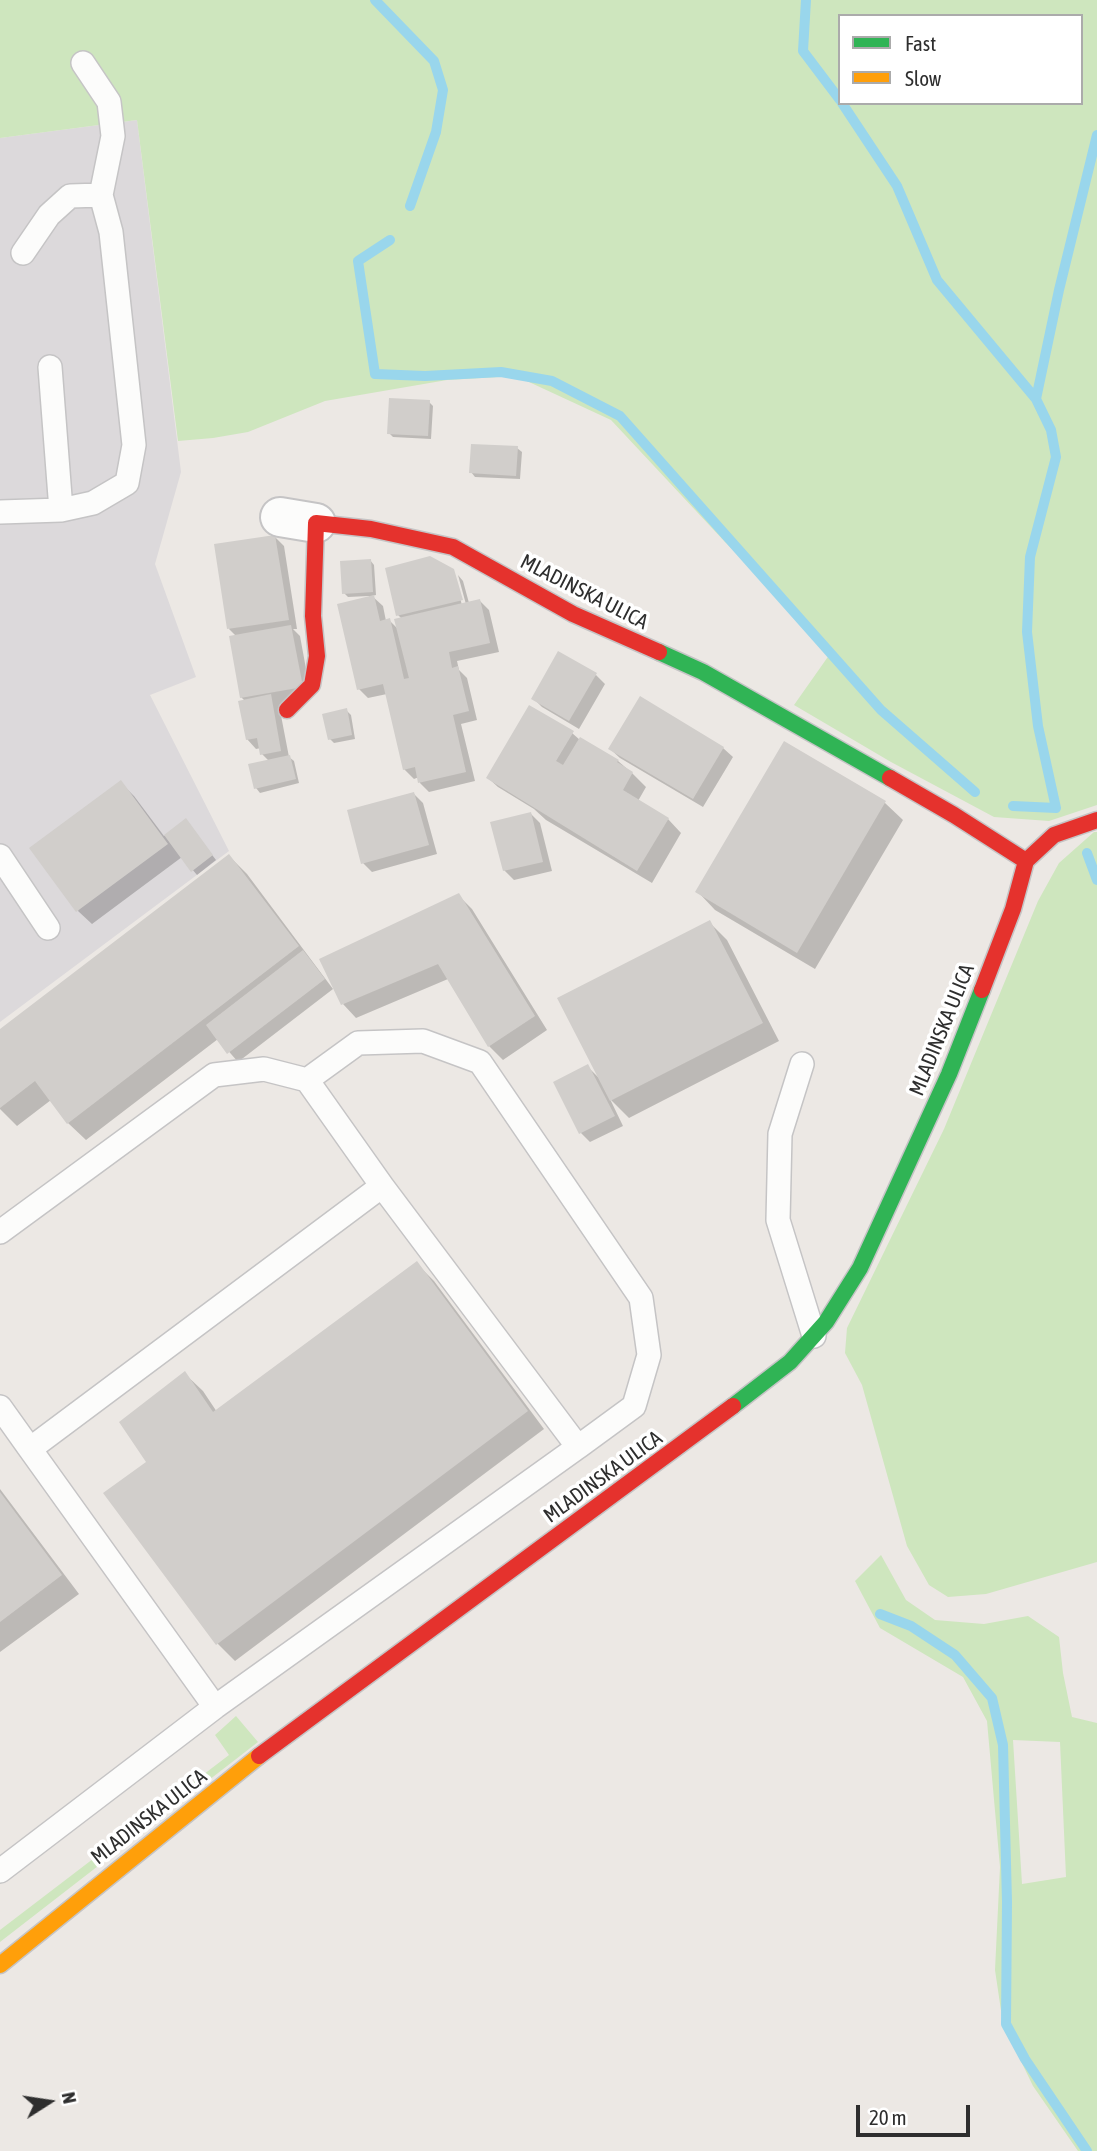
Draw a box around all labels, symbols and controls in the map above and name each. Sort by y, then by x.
legend [838,14,1083,105]
text: Fast [905,31,936,55]
text: Slow [905,66,941,90]
street label: MLADINSKA ULICA [516,549,652,635]
street label: MLADINSKA ULICA [904,960,980,1100]
street label: MLADINSKA ULICA [539,1426,667,1528]
street label: MLADINSKA ULICA [86,1764,212,1870]
north arrow [14,2067,84,2137]
text: N [58,2090,81,2105]
scale bar [859,2092,973,2136]
text: 20 m [869,2105,907,2129]

